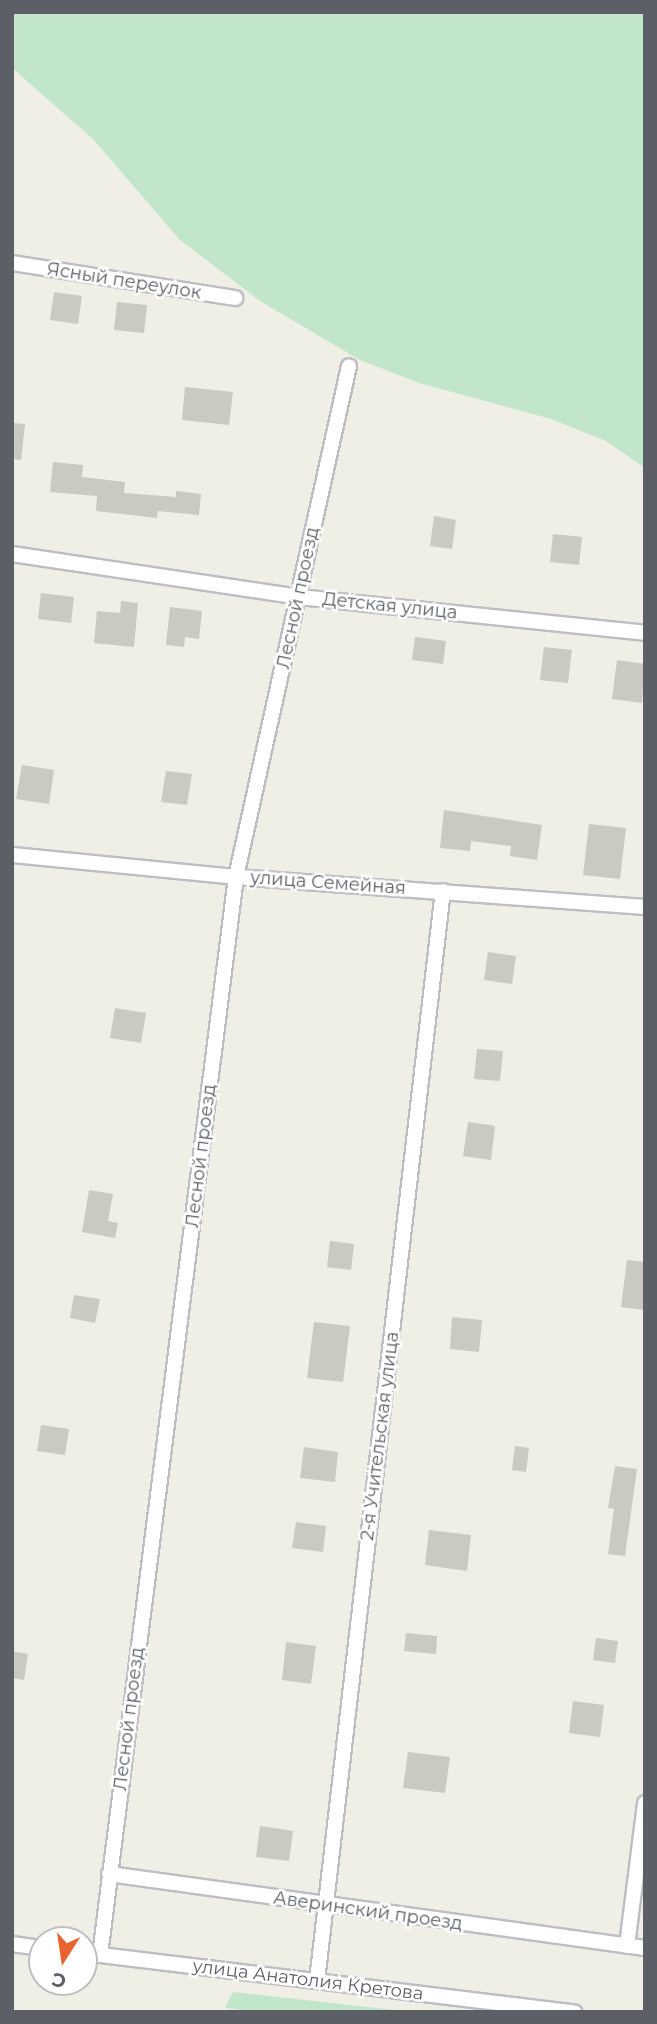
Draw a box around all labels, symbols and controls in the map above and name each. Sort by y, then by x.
street label: Ясный переулок [45,258,203,304]
street label: Лесной проезд [272,525,324,671]
street label: Детская улица [321,588,459,624]
street label: улица Семейная [250,867,406,899]
street label: Лесной проезд [181,1083,221,1229]
street label: 2-я Учительская улица [356,1330,404,1542]
street label: Лесной проезд [109,1646,149,1792]
street label: Аверинский проезд [272,1887,464,1935]
north arrow [28,1926,98,1996]
street label: улица Анатолия Кретова [191,1955,425,2005]
text: С [50,1967,68,1993]

